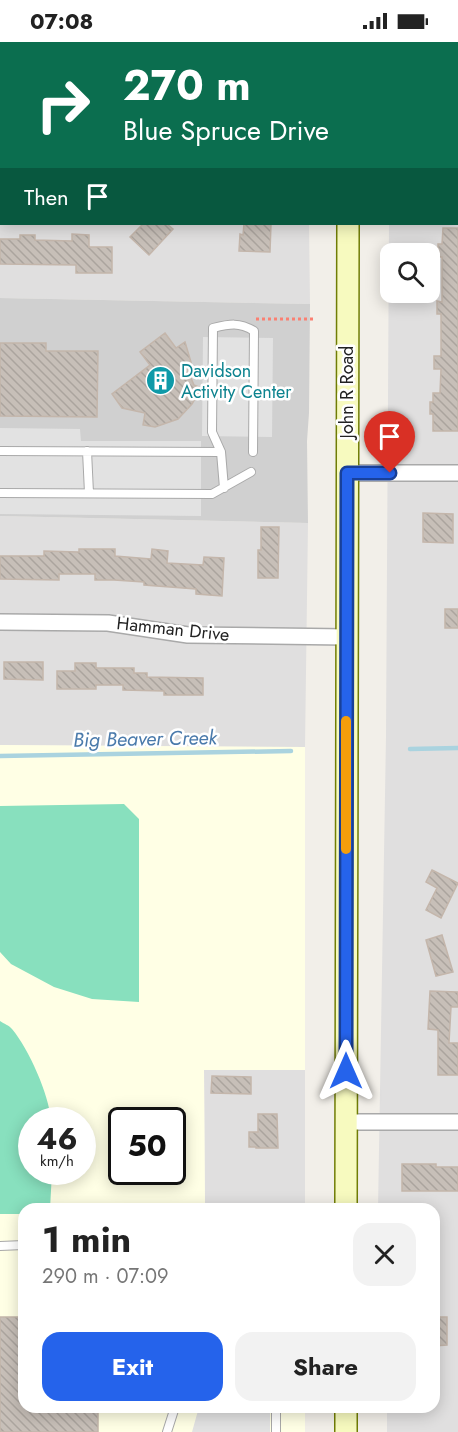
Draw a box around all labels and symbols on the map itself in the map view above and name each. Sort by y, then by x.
street label: John R Road [334,346,360,440]
place label: Davidson Activity Center [181,358,292,405]
building icon: Davidson Activity Center [144,365,176,397]
pin [364,411,415,473]
street label: Hamman Drive [115,610,231,648]
water label: Big Beaver Creek [73,723,219,755]
position arrow [314,1039,378,1103]
speed limit sign: 50 [108,1107,186,1185]

